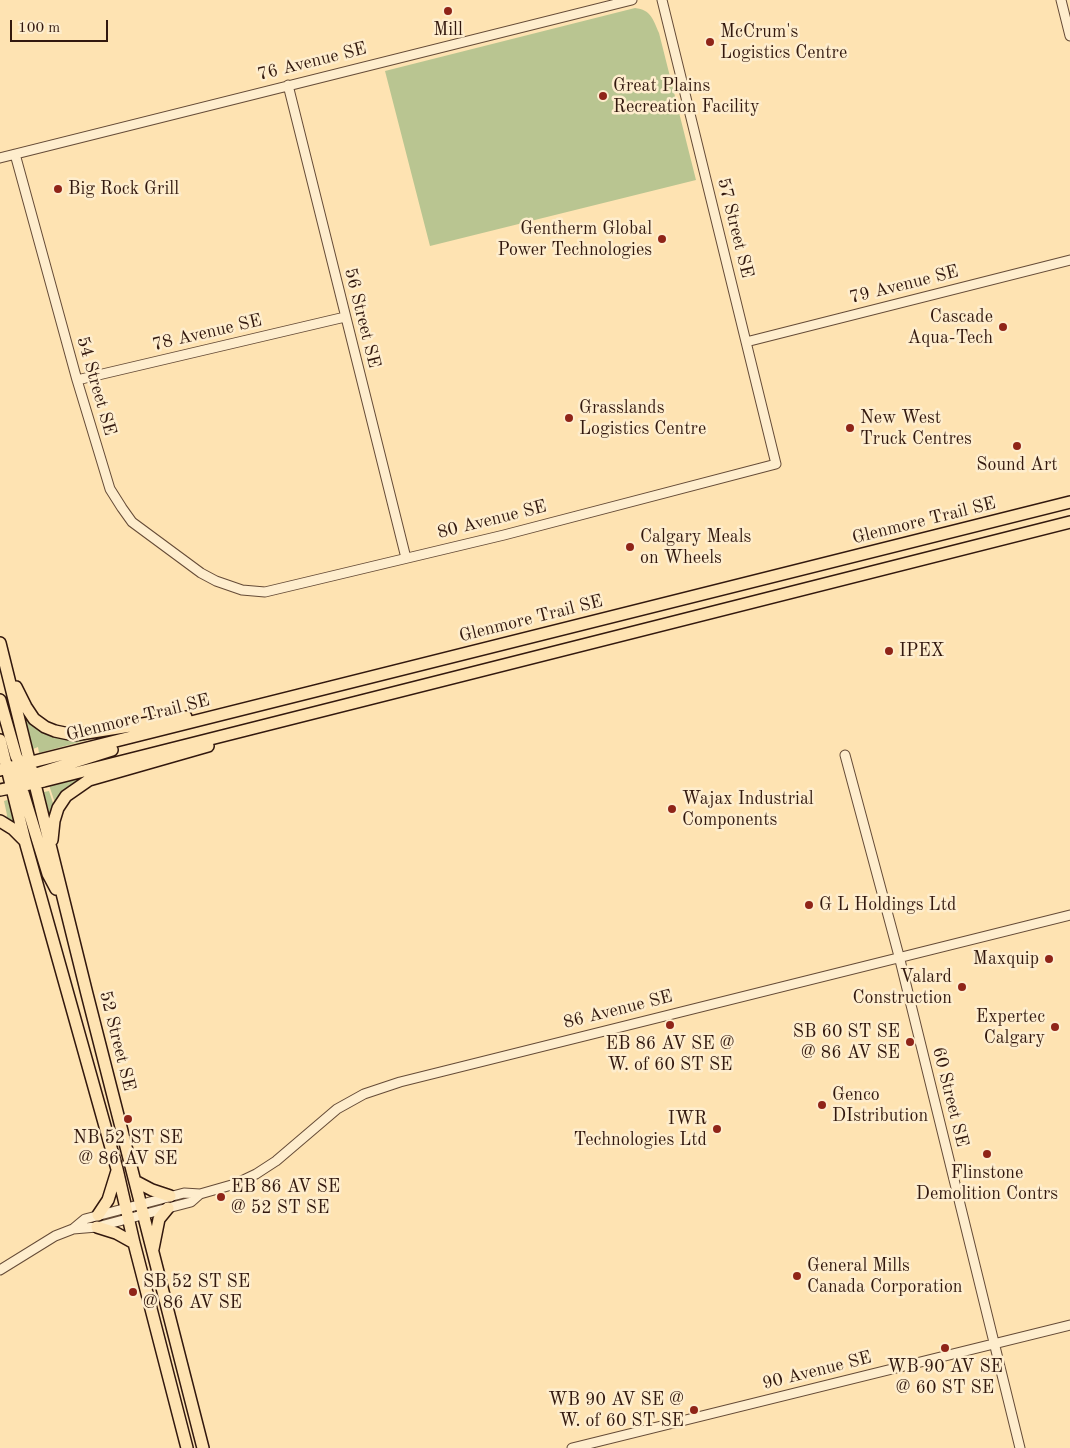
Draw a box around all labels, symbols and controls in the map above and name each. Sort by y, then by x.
marker: Mill [442,5,454,17]
scale bar [12,10,110,42]
place label: Mill [433,19,463,41]
text: 100 m [18,21,60,36]
place label: McCrum's Logistics Centre [720,21,847,64]
marker: McCrum's Logistics Centre [704,36,716,48]
street label: 76 Avenue SE [255,38,369,86]
place label: Great Plains Recreation Facility [613,75,760,118]
marker: Great Plains Recreation Facility [597,90,609,102]
street label: 57 Street SE [712,176,758,280]
place label: Big Rock Grill [68,178,179,200]
marker: Big Rock Grill [52,183,64,195]
place label: Gentherm Global Power Technologies [498,218,652,260]
marker: Gentherm Global Power Technologies [656,233,668,245]
street label: 79 Avenue SE [847,261,961,309]
street label: 56 Street SE [339,266,385,370]
place label: Cascade Aqua-Tech [908,306,993,348]
street label: 78 Avenue SE [150,310,264,356]
marker: Cascade Aqua-Tech [997,321,1009,333]
street label: 54 Street SE [72,334,120,438]
place label: Grasslands Logistics Centre [579,397,706,439]
place label: New West Truck Centres [860,407,972,449]
marker: Grasslands Logistics Centre [563,412,575,424]
marker: New West Truck Centres [844,422,856,434]
marker: Sound Art [1011,440,1023,452]
place label: Sound Art [976,454,1058,476]
street label: Glenmore Trail SE [850,493,998,549]
street label: 80 Avenue SE [435,496,549,544]
place label: Calgary Meals on Wheels [640,526,751,568]
marker: Calgary Meals on Wheels [624,541,636,553]
street label: Glenmore Trail SE [457,591,605,647]
place label: IPEX [899,640,944,662]
marker: IPEX [883,645,895,657]
street label: Glenmore Trail SE [64,690,212,746]
place label: Wajax Industrial Components [682,788,814,831]
marker: Wajax Industrial Components [666,803,678,815]
place label: G L Holdings Ltd [819,894,956,916]
marker: G L Holdings Ltd [803,899,815,911]
place label: Maxquip [973,948,1039,970]
marker: Maxquip [1043,953,1055,965]
place label: Valard Construction [853,966,952,1009]
marker: Valard Construction [956,981,968,993]
street label: 86 Avenue SE [561,986,675,1034]
street label: 52 Street SE [94,989,140,1093]
place label: Expertec Calgary [976,1006,1045,1048]
marker: EB 86 AV SE @ W. of 60 ST SE [664,1019,676,1031]
place label: SB 60 ST SE @ 86 AV SE [793,1021,900,1064]
marker: Expertec Calgary [1049,1021,1061,1033]
place label: EB 86 AV SE @ W. of 60 ST SE [606,1033,734,1076]
marker: SB 60 ST SE @ 86 AV SE [904,1036,916,1048]
street label: 60 Street SE [927,1045,973,1149]
place label: Genco DIstribution [832,1084,928,1126]
marker: Genco DIstribution [816,1099,828,1111]
place label: IWR Technologies Ltd [574,1108,707,1150]
marker: NB 52 ST SE @ 86 AV SE [122,1113,134,1125]
marker: IWR Technologies Ltd [711,1123,723,1135]
place label: NB 52 ST SE @ 86 AV SE [73,1127,183,1170]
marker: Flinstone Demolition Contrs [981,1148,993,1160]
place label: Flinstone Demolition Contrs [916,1162,1058,1204]
place label: EB 86 AV SE @ 52 ST SE [231,1176,340,1218]
marker: EB 86 AV SE @ 52 ST SE [215,1191,227,1203]
place label: General Mills Canada Corporation [807,1255,963,1298]
marker: General Mills Canada Corporation [791,1270,803,1282]
place label: SB 52 ST SE @ 86 AV SE [143,1271,250,1314]
marker: SB 52 ST SE @ 86 AV SE [127,1286,139,1298]
marker: WB 90 AV SE @ 60 ST SE [939,1342,951,1354]
street label: 90 Avenue SE [760,1347,874,1395]
place label: WB 90 AV SE @ 60 ST SE [887,1356,1003,1398]
place label: WB 90 AV SE @ W. of 60 ST SE [548,1389,684,1432]
marker: WB 90 AV SE @ W. of 60 ST SE [688,1404,700,1416]

